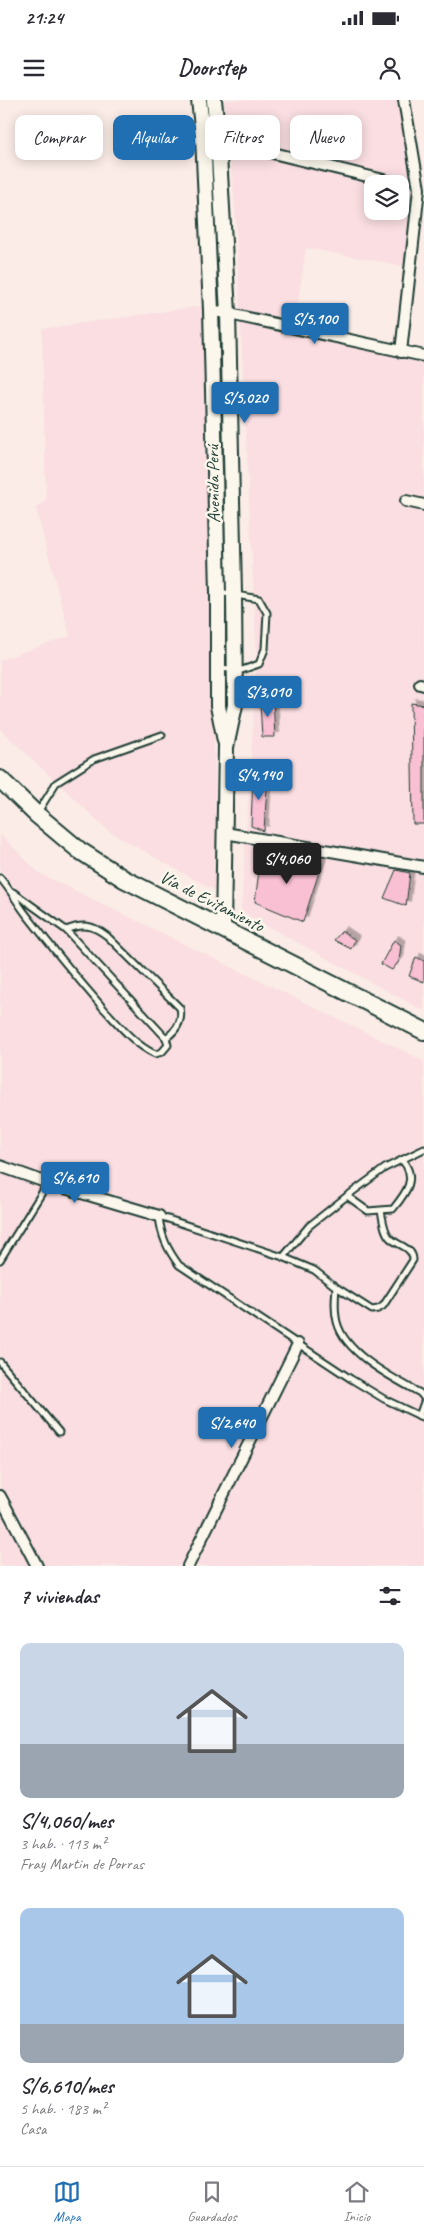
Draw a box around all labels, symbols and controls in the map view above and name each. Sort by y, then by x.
text: 21:24 [25,6,63,30]
icon: menu [20,54,48,82]
text: Doorstep [178,54,246,82]
icon: person [376,54,404,82]
chip: Comprar [15,115,103,160]
chip: Alquilar [113,115,195,160]
chip: Filtros [205,115,280,160]
chip: Nuevo [290,115,362,160]
map controls [364,175,409,220]
button: layers [364,175,409,220]
pin: S/5,100 [269,302,361,345]
text: S/5,100 [293,309,337,329]
pin: S/5,020 [199,382,291,424]
text: S/5,020 [223,388,267,408]
street label: Avenida Perú [201,443,225,523]
pin: S/3,010 [222,676,314,718]
text: S/3,010 [245,682,291,702]
pin: S/4,140 [213,758,305,801]
text: S/4,140 [236,765,282,785]
pin: S/4,060 [241,842,333,885]
text: S/4,060 [264,849,310,869]
street label: Vía de Evitamiento [156,865,269,937]
pin: S/6,610 [29,1162,121,1204]
text: S/6,610 [52,1168,98,1188]
pin: S/2,640 [186,1406,278,1449]
text: S/2,640 [209,1413,255,1433]
icon: filters [376,1582,404,1610]
text: 7 viviendas [20,1583,99,1609]
icon: home [167,1676,257,1766]
text: S/4,060/mes [20,1808,113,1834]
text: 3 hab. · 113 m² [20,1834,106,1854]
text: Fray Martin de Porras [20,1854,144,1874]
icon: home [167,1941,257,2031]
text: S/6,610/mes [20,2073,113,2099]
text: 5 hab. · 183 m² [20,2099,106,2119]
text: Casa [20,2119,46,2139]
tab: Mapa [53,2178,81,2225]
tab: Guardados [187,2178,237,2225]
tab: Inicio [343,2178,371,2225]

